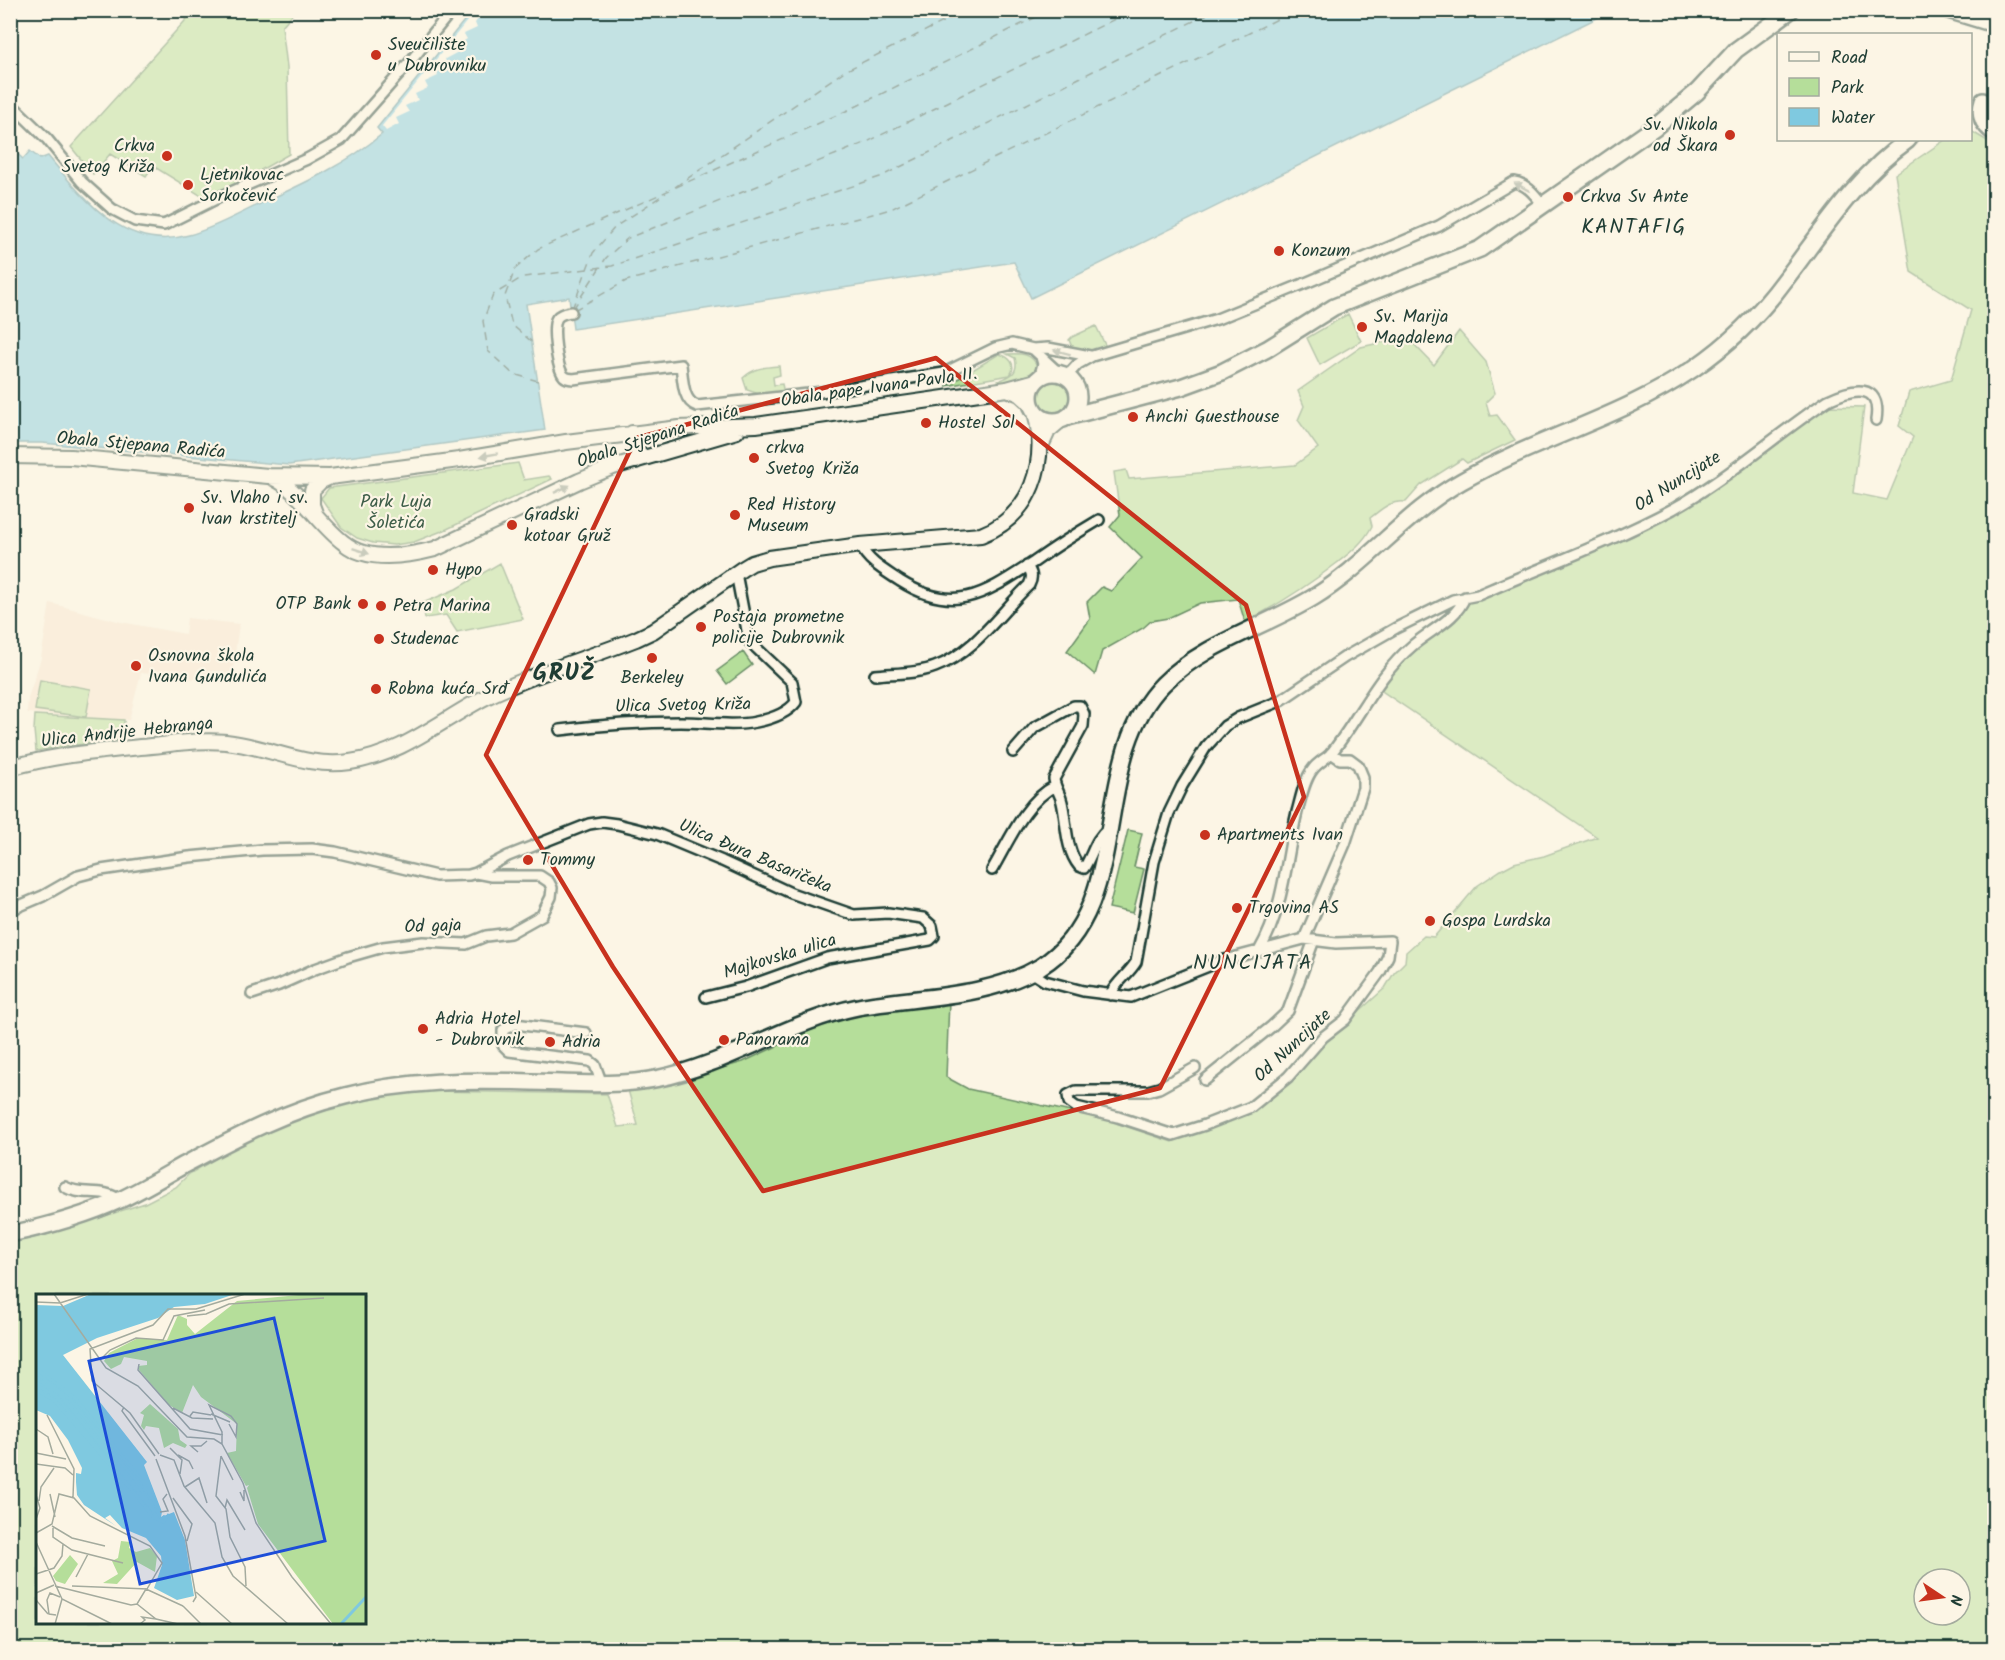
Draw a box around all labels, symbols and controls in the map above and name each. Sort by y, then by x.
place label: Sveučilište u Dubrovniku [388,31,487,81]
legend [1777,33,1972,141]
text: Road [1831,44,1868,73]
marker: Sveučilište u Dubrovniku [369,48,383,62]
text: Park [1831,74,1864,103]
text: Water [1831,104,1876,133]
place label: Sv. Nikola od Škara [1643,111,1718,161]
marker: Sv. Nikola od Škara [1723,128,1737,142]
place label: Crkva Svetog Križa [62,132,155,182]
marker: Crkva Svetog Križa [160,149,174,163]
place label: Ljetnikovac Sorkočević [200,161,284,211]
marker: Ljetnikovac Sorkočević [181,178,195,192]
one-way arrow [1513,182,1530,192]
place label: Crkva Sv Ante [1580,183,1688,212]
marker: Crkva Sv Ante [1561,190,1575,204]
district label: KANTAFIG [1581,211,1687,244]
place label: Konzum [1291,237,1350,266]
marker: Konzum [1272,244,1286,258]
place label: Sv. Marija Magdalena [1374,303,1453,353]
marker: Sv. Marija Magdalena [1355,320,1369,334]
one-way arrow [1053,346,1072,356]
street label: Obala pape Ivana Pavla II. [779,360,979,416]
street label: Obala Stjepana Radića [573,397,743,477]
place label: Anchi Guesthouse [1145,403,1279,432]
place label: Hostel Sol [938,409,1015,438]
marker: Anchi Guesthouse [1126,410,1140,424]
marker: Hostel Sol [919,416,933,430]
street label: Obala Stjepana Radića [55,424,227,468]
place label: crkva Svetog Križa [766,434,859,484]
street label: Od Nuncijate [1629,444,1727,520]
one-way arrow [480,451,499,460]
marker: crkva Svetog Križa [747,451,761,465]
place label: Sv. Vlaho i sv. Ivan krstitelj [201,484,308,534]
one-way arrow [553,485,571,495]
park label: Park Luja Šoletića [360,488,432,538]
place label: Red History Museum [747,491,836,541]
marker: Sv. Vlaho i sv. Ivan krstitelj [182,501,196,515]
place label: Gradski kotoar Gruž [524,501,612,551]
marker: Red History Museum [728,508,742,522]
marker: Gradski kotoar Gruž [505,518,519,532]
one-way arrow [352,546,370,556]
place label: Hypo [445,556,482,585]
marker: Hypo [426,563,440,577]
place label: OTP Bank [275,590,352,619]
place label: Petra Marina [393,592,490,621]
marker: OTP Bank [356,597,370,611]
marker: Petra Marina [374,599,388,613]
place label: Postaja prometne policije Dubrovnik [712,603,845,653]
marker: Postaja prometne policije Dubrovnik [694,620,708,634]
place label: Studenac [391,625,459,654]
marker: Studenac [372,632,386,646]
place label: Osnovna škola Ivana Gundulića [148,642,267,692]
marker: Berkeley [645,651,659,665]
district label: GRUŽ [533,654,597,693]
marker: Osnovna škola Ivana Gundulića [129,659,143,673]
place label: Berkeley [620,664,684,693]
place label: Robna kuća Srđ [388,675,511,704]
marker: Robna kuća Srđ [369,682,383,696]
street label: Ulica Svetog Križa [615,690,751,722]
street label: Ulica Andrije Hebranga [39,710,215,756]
street label: Ulica Đura Basaričeka [674,812,836,902]
place label: Apartments Ivan [1217,821,1343,850]
marker: Apartments Ivan [1198,828,1212,842]
place label: Tommy [540,846,595,875]
marker: Tommy [521,853,535,867]
place label: Trgovina AS [1249,894,1339,923]
marker: Trgovina AS [1230,901,1244,915]
place label: Gospa Lurdska [1442,907,1551,936]
street label: Od gaja [404,912,462,942]
marker: Gospa Lurdska [1423,914,1437,928]
street label: Majkovska ulica [720,926,840,988]
district label: NUNCIJATA [1193,947,1313,980]
street label: Od Nuncijate [1247,1002,1339,1090]
place label: Adria Hotel - Dubrovnik [435,1005,525,1055]
marker: Adria Hotel - Dubrovnik [416,1022,430,1036]
place label: Panorama [736,1026,809,1055]
place label: Adria [562,1028,601,1057]
marker: Panorama [717,1033,731,1047]
marker: Adria [543,1035,557,1049]
inset map [36,1294,366,1624]
north arrow [1912,1567,1972,1627]
text: N [1942,1592,1968,1608]

